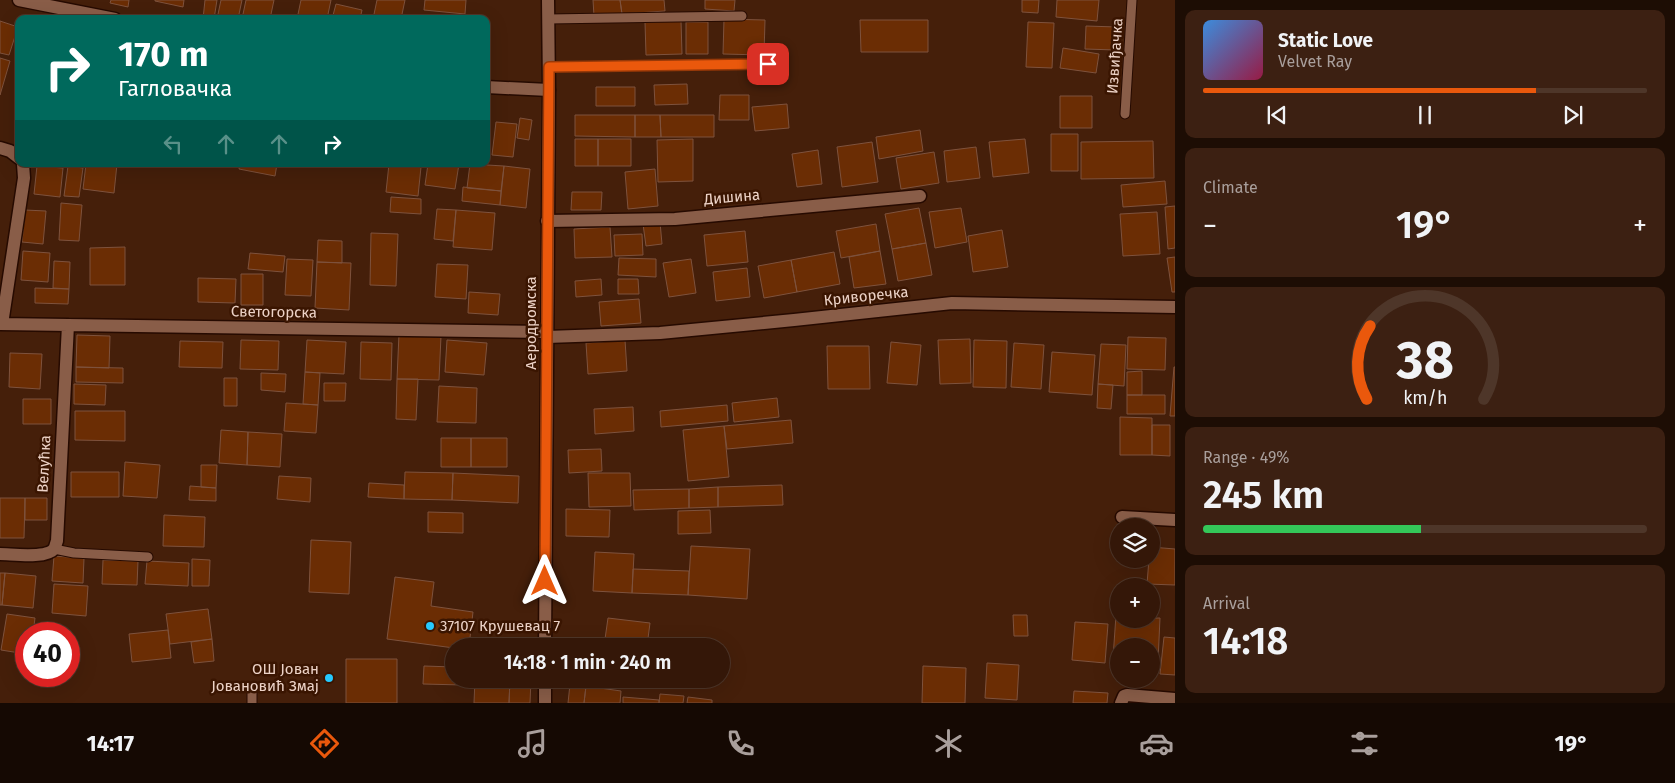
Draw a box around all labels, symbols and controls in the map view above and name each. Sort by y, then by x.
street label: Извиђачка [1103,17,1127,95]
text: Static Love [1278,29,1373,52]
text: 170 m [118,33,209,75]
icon: right [35,35,100,100]
pin [747,43,789,85]
icon: arrive [754,50,782,78]
text: Velvet Ray [1278,52,1352,71]
text: Гагловачка [118,75,232,102]
icon: previous [1263,101,1291,129]
icon: pause [1411,101,1439,129]
icon: next [1559,101,1587,129]
icon: left [159,130,187,158]
icon: ahead [212,130,240,158]
icon: ahead [265,130,293,158]
icon: right [318,130,346,158]
text: Climate [1203,178,1258,197]
street label: Дишина [702,186,761,209]
text: 19° [1396,202,1454,248]
text: − [1203,209,1217,242]
text: + [1633,209,1647,242]
street label: Аеродромска [522,276,540,370]
street label: Криворечка [823,283,909,309]
street label: Светогорска [231,302,317,322]
text: 38 [1395,329,1454,392]
text: km/h [1403,387,1447,409]
street label: Велућка [34,435,54,493]
text: Range · 49% [1203,448,1290,467]
text: 245 km [1203,472,1324,518]
map controls [1110,518,1160,688]
button: layers [1110,518,1160,568]
position arrow [518,554,570,606]
button: + [1110,578,1160,628]
text: Arrival [1203,594,1250,613]
place label: 37107 Крушевац 7 [440,617,560,635]
text: 14:18 [1203,618,1288,664]
marker: 37107 Крушевац 7 [424,620,436,632]
speed limit sign: 40 [15,622,80,687]
button: − [1110,638,1160,688]
text: 14:18 · 1 min · 240 m [504,651,671,674]
place label: ОШ Јован Јовановић Змај [211,660,319,695]
marker: ОШ Јован Јовановић Змај [323,672,335,684]
icon: directions [307,726,342,761]
icon: music [515,726,550,761]
icon: phone [723,726,758,761]
icon: climate [931,726,966,761]
icon: car [1139,726,1174,761]
icon: filters [1347,726,1382,761]
text: 14:17 [86,730,134,757]
text: 19° [1554,730,1588,757]

